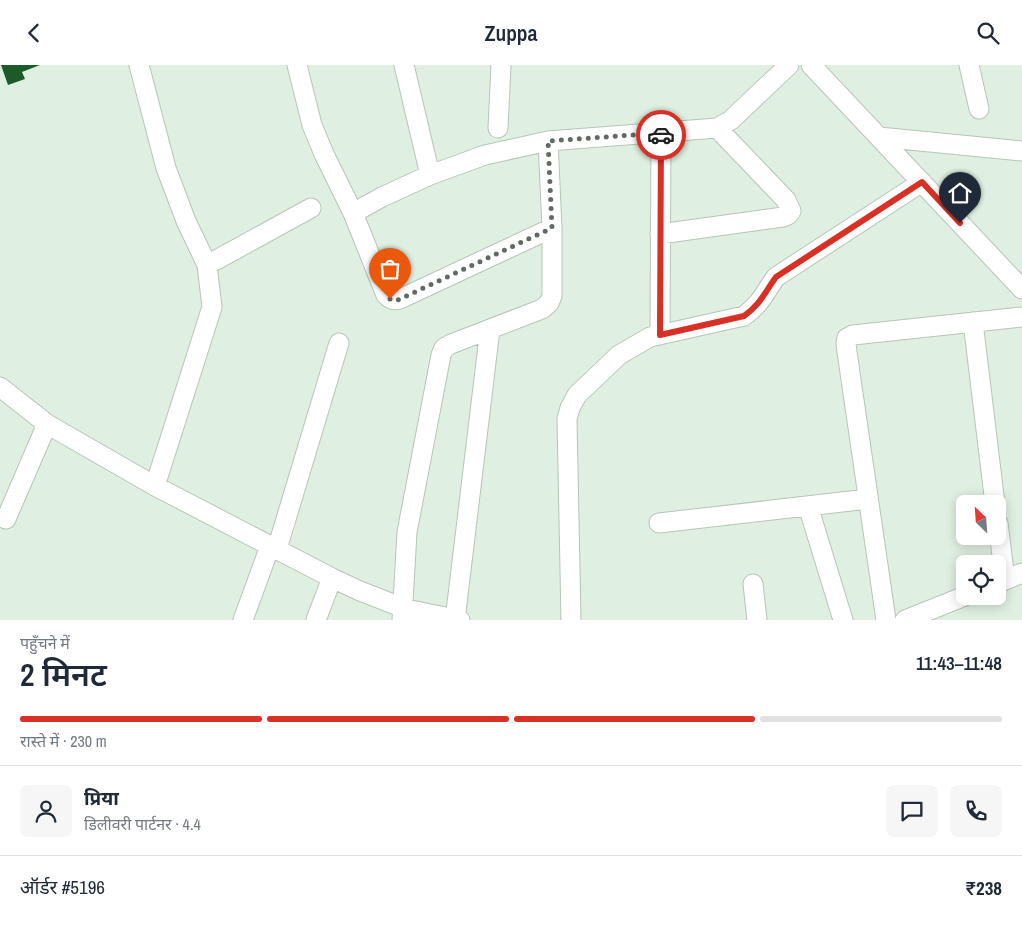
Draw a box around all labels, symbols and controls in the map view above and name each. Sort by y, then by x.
text: Zuppa [484,18,538,48]
icon: back [20,19,48,47]
icon: search [974,19,1002,47]
courier [636,110,686,160]
icon: car [647,121,675,149]
pin [939,172,981,223]
icon: home [946,179,974,207]
pin [369,248,411,299]
icon: bag [376,255,404,283]
north arrow [956,495,1006,545]
map controls [956,495,1006,605]
button: locate [956,555,1006,605]
text: पहुँचने में [20,632,70,654]
text: 11:43–11:48 [916,650,1002,676]
text: 2 मिनट [20,653,107,696]
text: रास्ते में · 230 m [20,730,107,752]
button: person [20,785,72,837]
text: प्रिया [84,785,119,811]
button: chat [886,785,938,837]
button: phone [950,785,1002,837]
text: डिलीवरी पार्टनर · 4.4 [84,813,201,835]
text: ऑर्डर #5196 [20,874,105,900]
text: ₹238 [965,875,1002,901]

